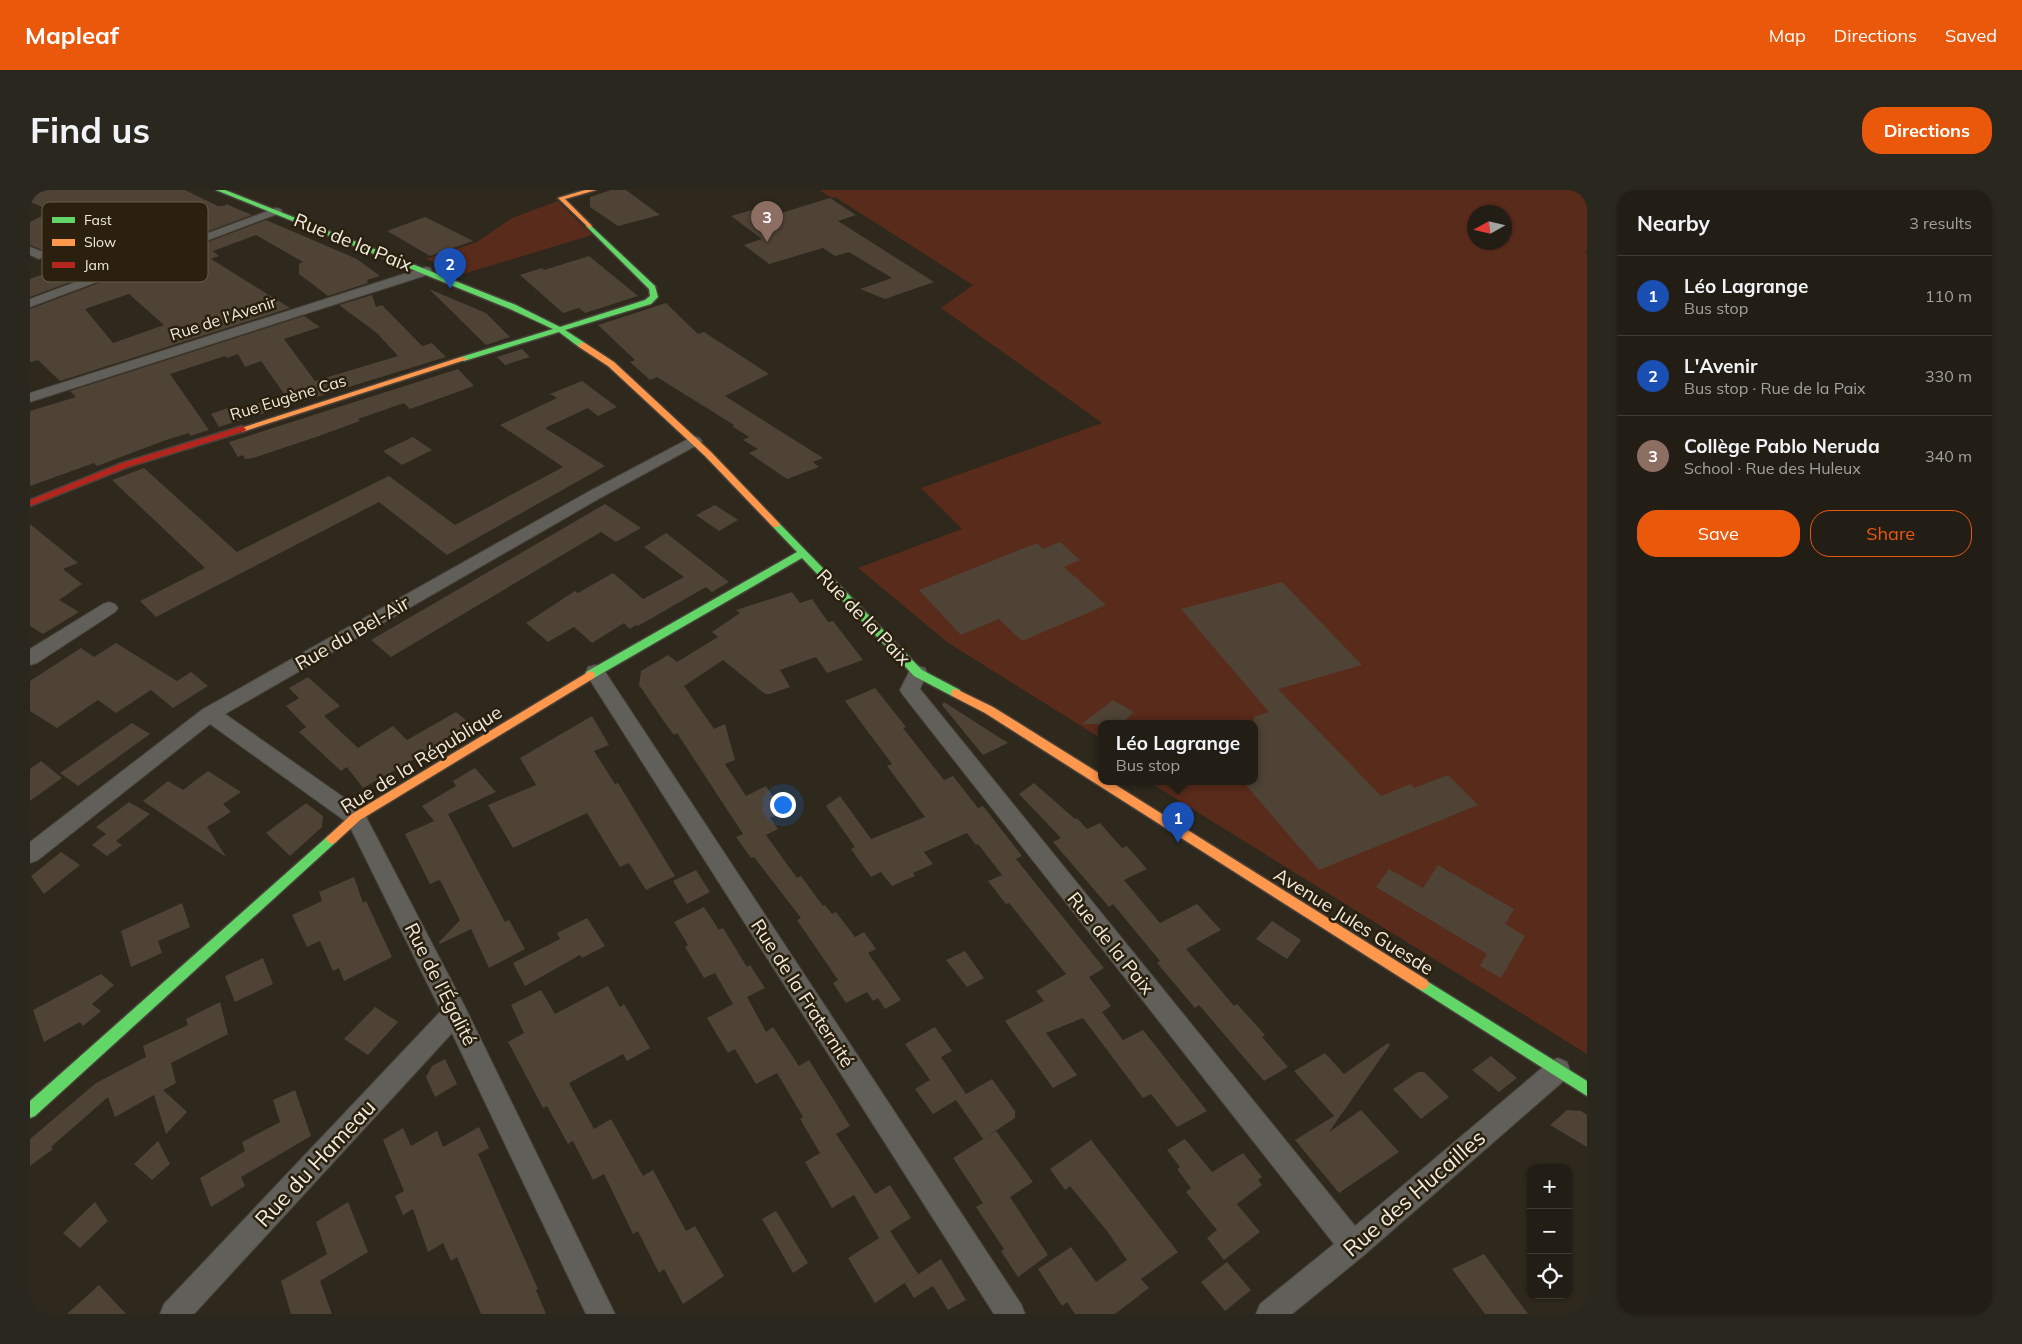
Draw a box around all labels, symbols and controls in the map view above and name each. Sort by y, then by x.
text: Mapleaf [25,20,119,50]
text: Map [1769,24,1806,47]
text: Directions [1834,24,1917,47]
text: Saved [1945,24,1997,47]
button: Directions [1862,107,1992,154]
text: Find us [30,108,150,152]
pin: 3 [751,201,783,242]
legend [42,202,208,282]
north arrow [1467,205,1512,250]
street label: Rue de la Paix [291,207,415,277]
text: Nearby [1637,210,1710,236]
text: Fast [84,211,112,229]
text: 3 results [1909,213,1972,233]
text: Slow [84,233,116,251]
pin: 2 [434,248,466,289]
text: Jam [84,256,109,274]
text: Léo Lagrange [1684,274,1809,298]
text: 1 [1648,286,1658,306]
text: 110 m [1925,286,1972,306]
street label: Rue de l'Avenir [167,291,279,345]
text: Bus stop [1684,298,1748,318]
text: L'Avenir [1684,354,1757,378]
text: 2 [1648,366,1658,386]
text: 330 m [1925,366,1972,386]
street label: Rue Eugène Cas [227,370,349,424]
text: Bus stop · Rue de la Paix [1684,378,1866,398]
text: Collège Pablo Neruda [1684,434,1880,458]
text: 3 [1648,446,1658,466]
text: 340 m [1925,446,1972,466]
text: School · Rue des Huleux [1684,458,1861,478]
button: Save [1637,510,1800,557]
button: Share [1810,510,1972,557]
street label: Rue de la Paix [812,564,916,670]
street label: Rue du Bel-Air [291,591,413,675]
street label: Rue de la République [336,700,506,818]
popup [1098,720,1258,785]
text: Léo Lagrange [1116,731,1240,755]
text: Bus stop [1116,755,1180,775]
your location [770,792,796,818]
pin: 1 [1162,802,1194,843]
street label: Avenue Jules Guesde [1270,862,1438,980]
street label: Rue de la Paix [1062,887,1160,999]
street label: Rue de la Fraternité [746,914,860,1072]
street label: Rue de l'Égalité [400,919,482,1049]
street label: Rue du Hameau [249,1093,381,1233]
street label: Rue des Hucailles [1337,1124,1491,1262]
map controls [1527,1164,1572,1299]
button: + [1527,1164,1572,1209]
button: − [1527,1209,1572,1254]
button: locate [1527,1254,1572,1299]

